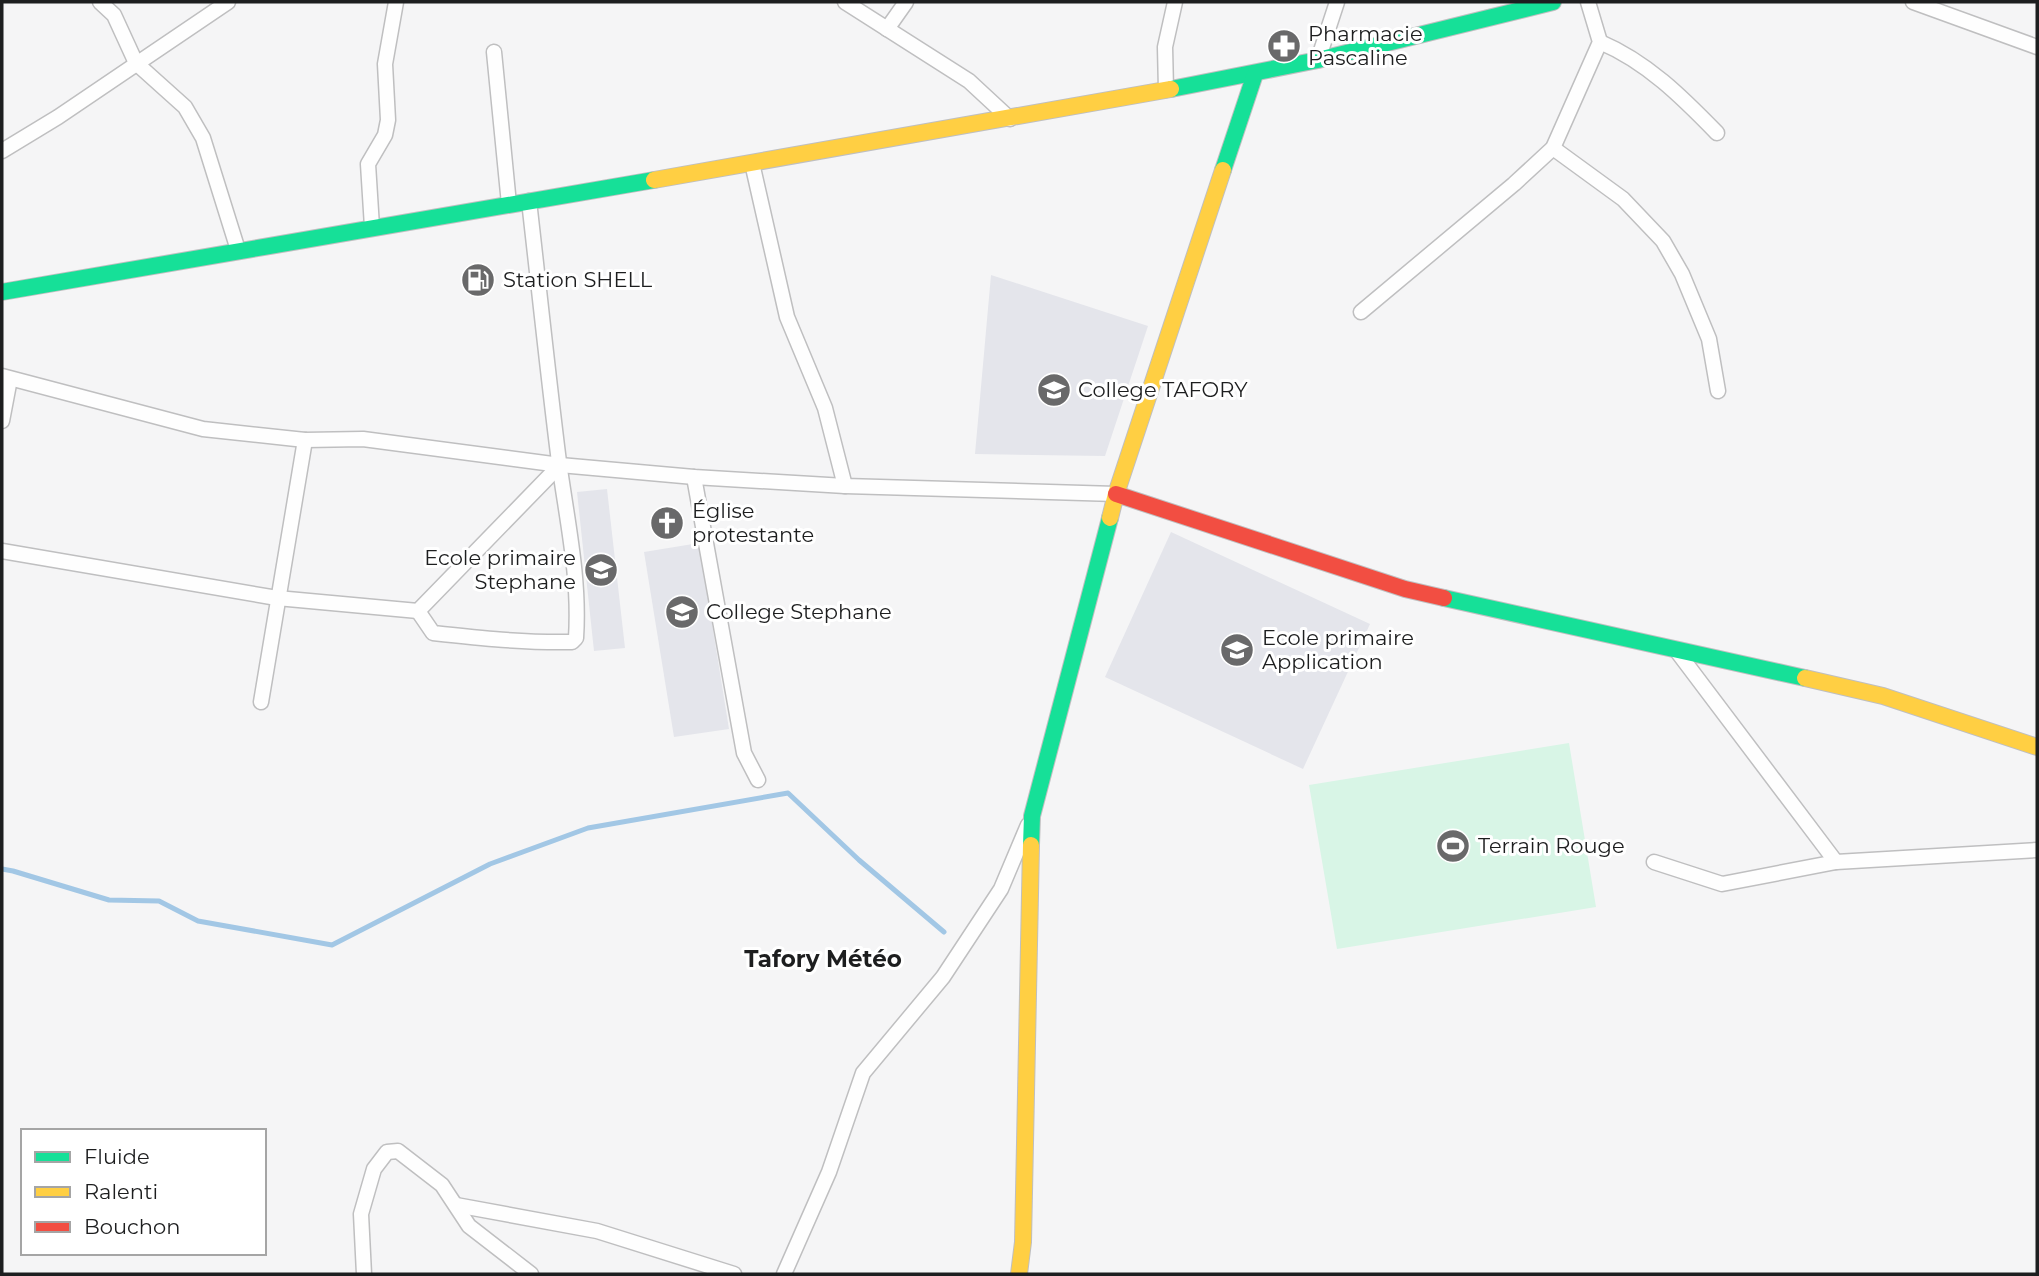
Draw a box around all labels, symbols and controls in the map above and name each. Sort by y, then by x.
place label: Pharmacie Pascaline [1308,21,1423,70]
pharmacy icon: Pharmacie Pascaline [1265,27,1303,65]
fuel station icon: Station SHELL [459,261,497,299]
place label: Station SHELL [503,267,653,292]
school or university icon: College TAFORY [1035,371,1073,409]
place label: College TAFORY [1078,377,1248,402]
place label: Église protestante [692,498,814,547]
church icon: Église protestante [648,504,686,542]
place label: Ecole primaire Stephane [424,545,576,594]
school or university icon: Ecole primaire Stephane [582,551,620,589]
school or university icon: College Stephane [663,593,701,631]
place label: College Stephane [706,599,892,624]
place label: Ecole primaire Application [1262,625,1414,674]
school or university icon: Ecole primaire Application [1218,631,1256,669]
sports icon: Terrain Rouge [1434,827,1472,865]
place label: Terrain Rouge [1478,833,1625,858]
district label: Tafory Météo [744,945,902,973]
legend [21,1129,266,1255]
text: Fluide [84,1144,150,1169]
text: Ralenti [84,1179,158,1204]
text: Bouchon [84,1214,180,1239]

